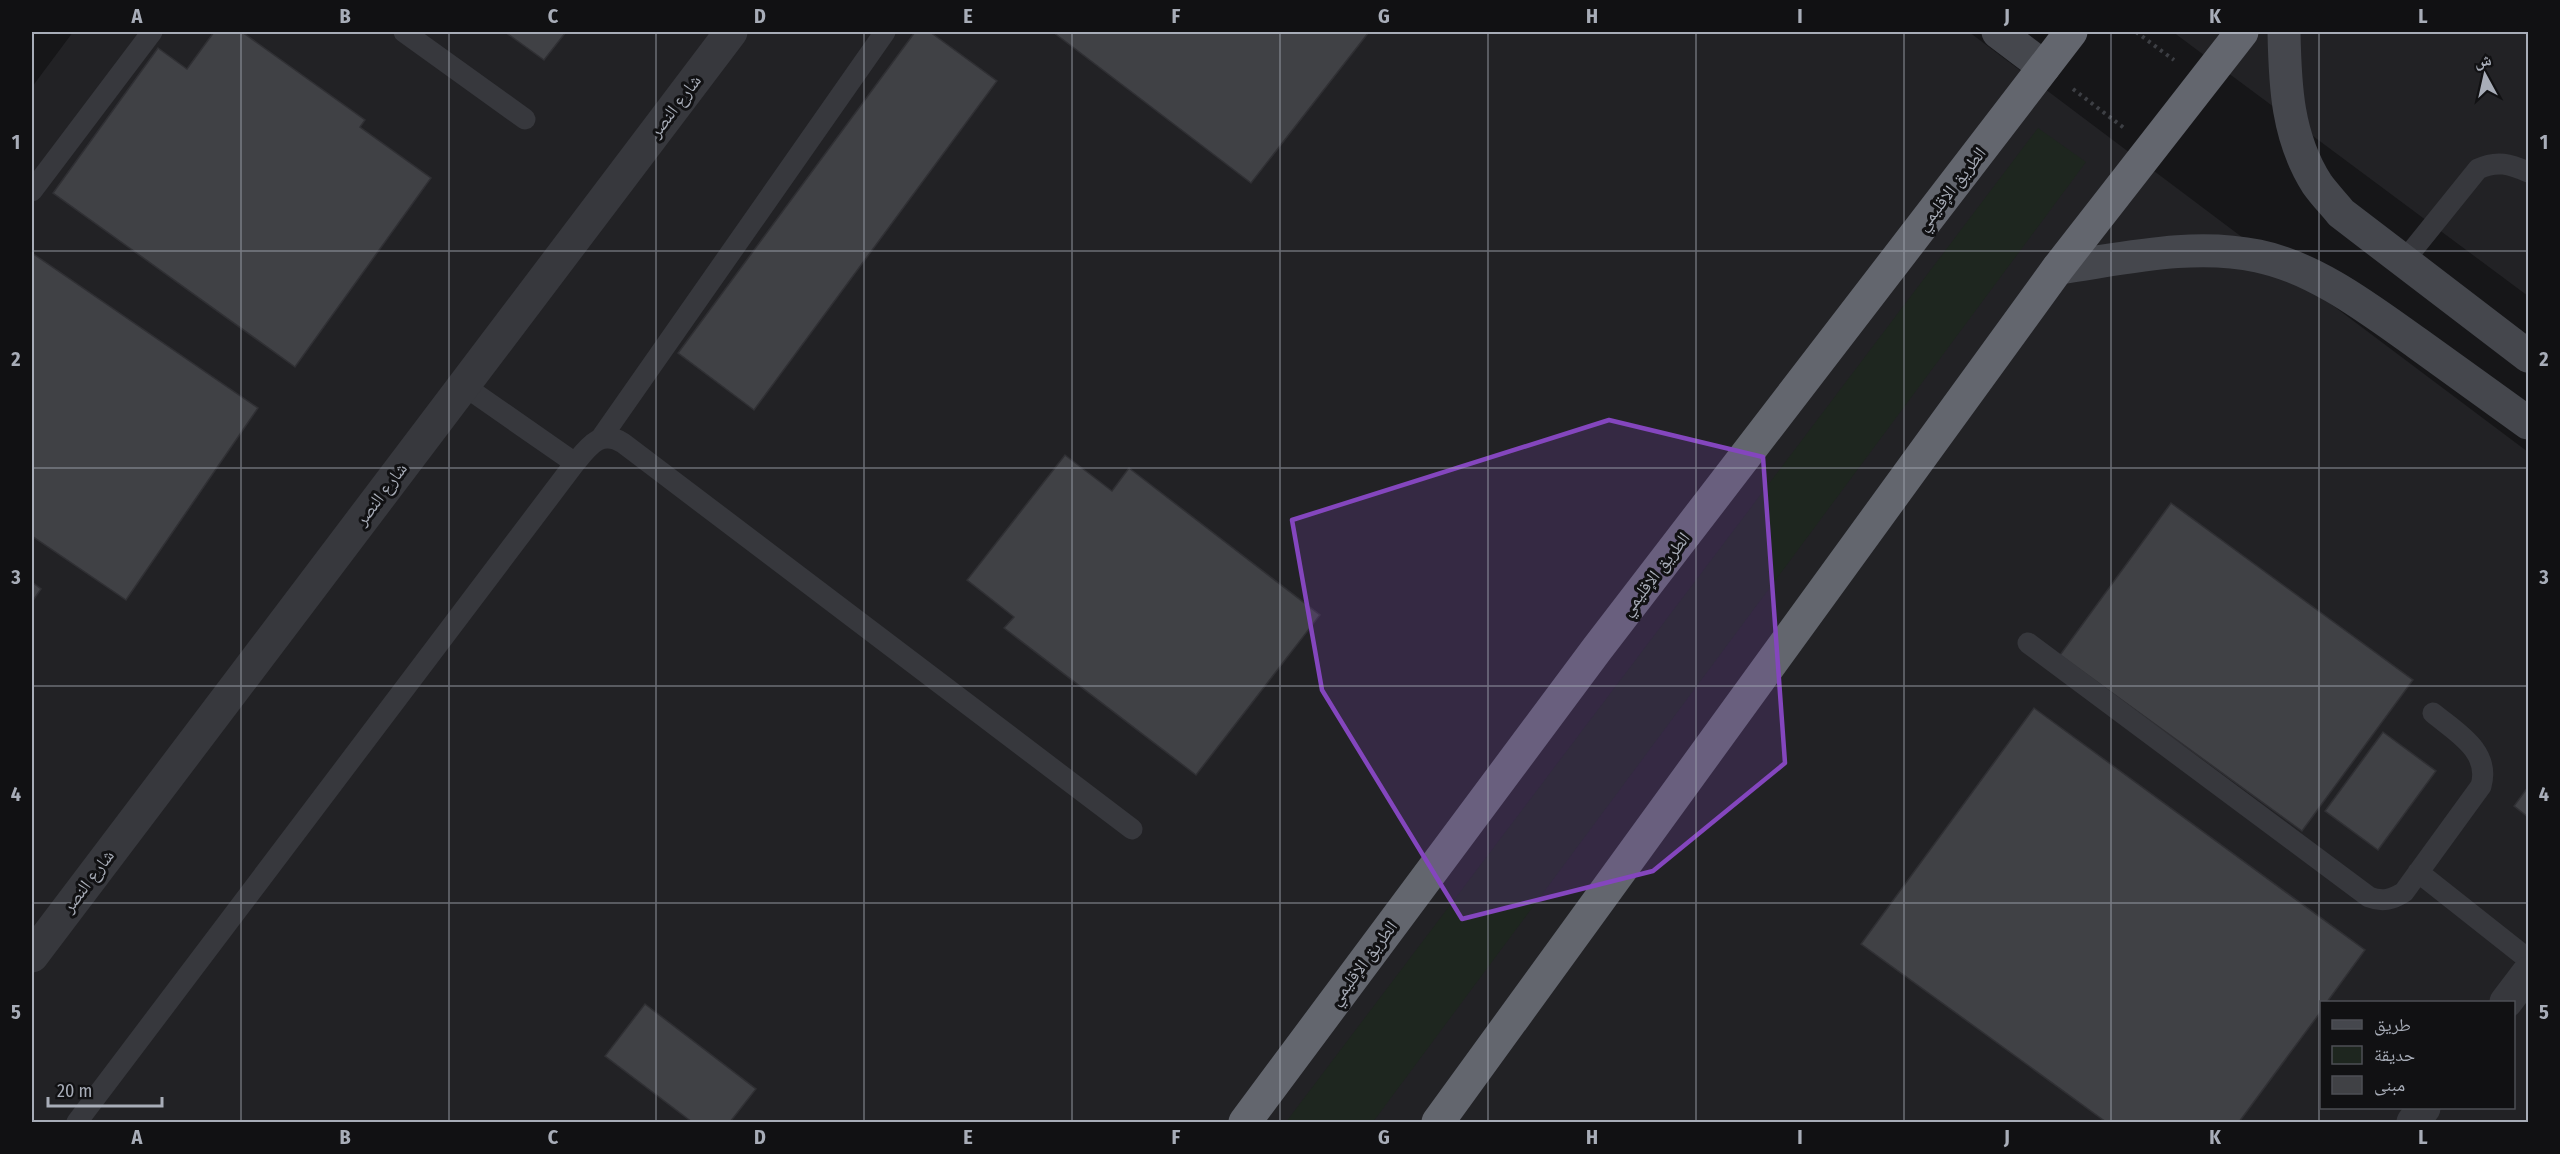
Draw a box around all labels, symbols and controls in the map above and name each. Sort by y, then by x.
text: A [131,4,144,28]
text: B [339,4,351,28]
text: C [548,4,559,28]
text: D [754,4,766,28]
text: E [963,4,973,28]
text: F [1172,4,1181,28]
text: G [1378,4,1390,28]
text: H [1586,4,1598,28]
text: I [1797,4,1803,28]
text: J [2003,4,2010,28]
text: K [2209,4,2221,28]
text: L [2418,4,2428,28]
north arrow [2455,45,2515,105]
text: ش [2473,50,2493,71]
street label: شارع النصر [644,70,706,143]
text: 1 [12,130,20,154]
text: 1 [2540,130,2548,154]
street label: الطريق الإقليمي [1911,143,1993,238]
text: 2 [10,347,21,371]
text: 2 [2538,347,2549,371]
street label: شارع النصر [350,458,412,531]
street label: الطريق الإقليمي [1615,528,1697,623]
text: 3 [10,565,21,589]
text: 3 [2538,565,2549,589]
text: 4 [11,782,21,806]
text: 4 [2539,782,2549,806]
street label: شارع النصر [57,845,119,918]
street label: الطريق الإقليمي [1324,916,1405,1012]
text: 5 [11,1000,21,1024]
text: 5 [2539,1000,2549,1024]
legend [2320,1001,2515,1109]
text: طريق [2374,1014,2411,1036]
text: حديقة [2374,1044,2415,1066]
scale bar [48,1070,162,1108]
text: مبنى [2374,1074,2405,1096]
text: 20 m [57,1080,92,1102]
text: A [131,1125,144,1149]
text: B [339,1125,351,1149]
text: C [548,1125,559,1149]
text: D [754,1125,766,1149]
text: E [963,1125,973,1149]
text: F [1172,1125,1181,1149]
text: G [1378,1125,1390,1149]
text: H [1586,1125,1598,1149]
text: I [1797,1125,1803,1149]
text: J [2003,1125,2010,1149]
text: K [2209,1125,2221,1149]
text: L [2418,1125,2428,1149]

